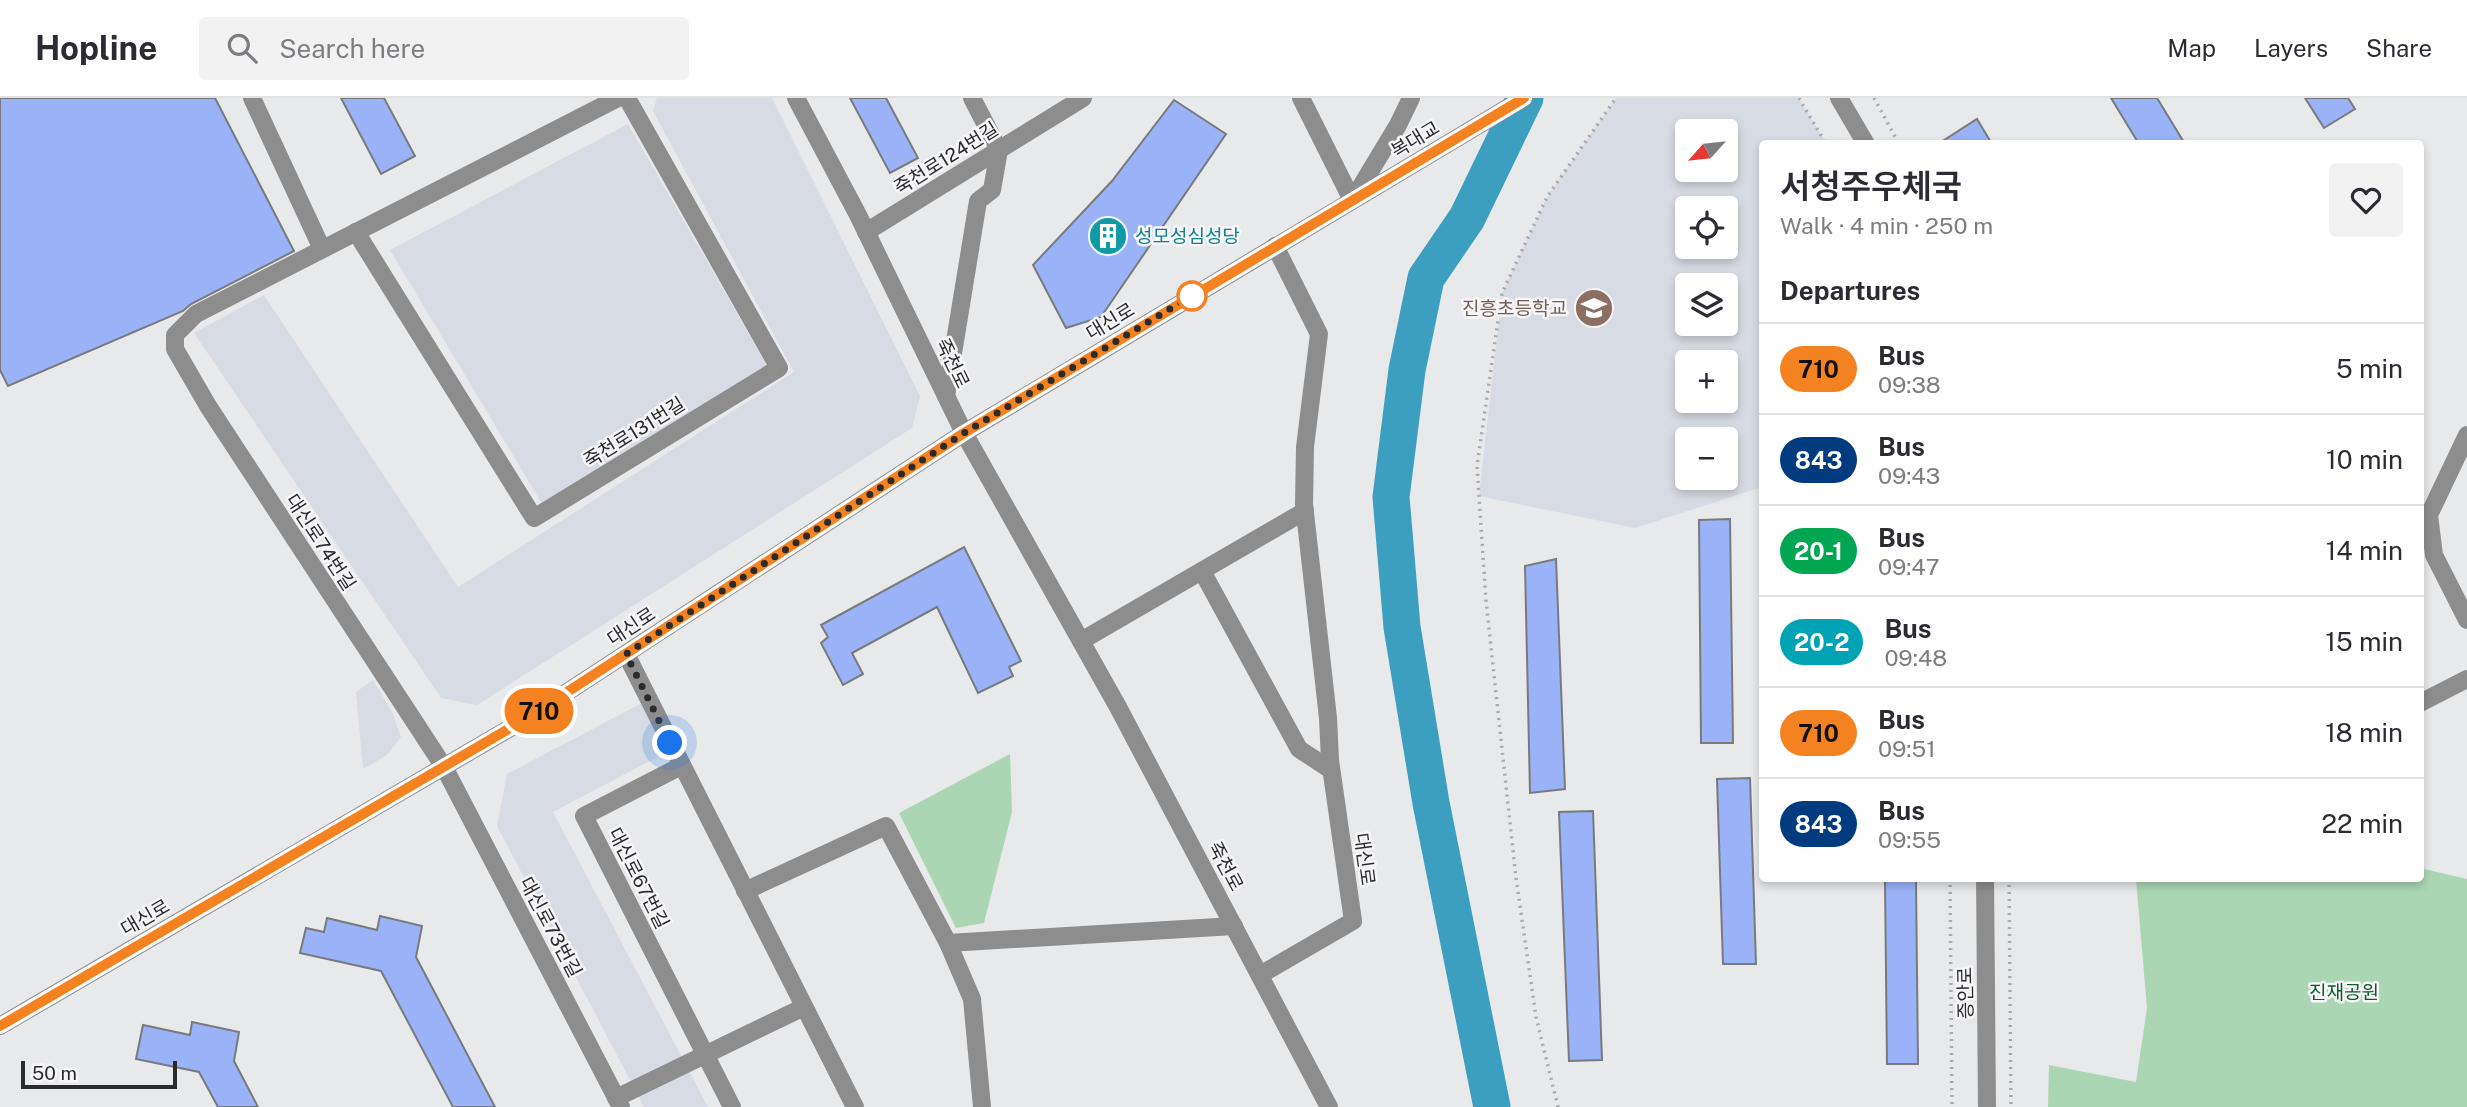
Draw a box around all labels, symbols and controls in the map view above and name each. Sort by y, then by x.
search box [199,17,689,80]
text: Hopline [35,29,157,67]
icon: search [223,29,261,67]
text: Search here [279,33,425,64]
text: Map [2167,34,2216,62]
text: Layers [2254,34,2328,62]
text: Share [2366,34,2432,62]
street label: 복대교 [1387,116,1443,162]
street label: 죽천로124번길 [890,117,1002,199]
north arrow [1675,119,1738,182]
map controls [1675,119,1738,490]
button: heart [2329,163,2403,237]
text: 서청주우체국 [1780,167,1962,205]
button: locate [1675,196,1738,259]
text: Walk · 4 min · 250 m [1780,212,1993,239]
building icon: 성모성심성당 [1087,215,1129,257]
place label: 성모성심성당 [1135,225,1240,247]
button: layers [1675,273,1738,336]
text: Departures [1780,275,1920,306]
unlabelled marker [1177,281,1207,311]
school or university icon: 진흥초등학교 [1573,287,1615,329]
place label: 진흥초등학교 [1462,297,1567,319]
street label: 대신로 [1082,298,1138,344]
street label: 죽천로 [932,335,974,391]
text: Bus [1878,340,1925,371]
button: + [1675,350,1738,413]
text: 5 min [2336,353,2403,384]
text: 710 [1798,355,1839,383]
text: 09:38 [1878,371,1941,398]
street label: 죽천로131번길 [579,392,689,472]
button: − [1675,427,1738,490]
text: Bus [1878,431,1925,462]
text: 10 min [2326,444,2403,475]
text: 843 [1795,446,1842,474]
text: 09:43 [1878,462,1940,489]
street label: 대신로74번길 [282,490,360,594]
text: Bus [1878,522,1925,553]
text: 14 min [2326,535,2403,566]
text: 20-1 [1794,537,1843,565]
text: 09:47 [1878,553,1940,580]
street label: 대신로 [603,602,659,650]
text: Bus [1884,613,1931,644]
text: 15 min [2325,626,2403,657]
text: 20-2 [1794,628,1849,656]
text: 09:48 [1884,644,1947,671]
line badge: 710 [499,688,579,734]
text: 710 [519,697,560,725]
text: Bus [1878,704,1925,735]
text: 18 min [2325,717,2403,748]
text: 710 [1798,719,1839,747]
your location [652,725,687,760]
text: 09:51 [1878,735,1936,762]
text: Bus [1878,795,1925,826]
text: 22 min [2322,808,2403,839]
text: 843 [1795,810,1842,838]
street label: 대신로67번길 [604,824,674,932]
text: 09:55 [1878,826,1941,853]
street label: 대신로 [1350,831,1380,887]
street label: 죽천로 [1204,838,1248,894]
street label: 대신로73번길 [515,873,587,981]
street label: 대신로 [117,894,173,940]
street label: 증안로 [1954,967,1976,1019]
park label: 진재공원 [2309,981,2379,1003]
scale bar [21,1058,177,1090]
text: 50 m [32,1062,77,1084]

